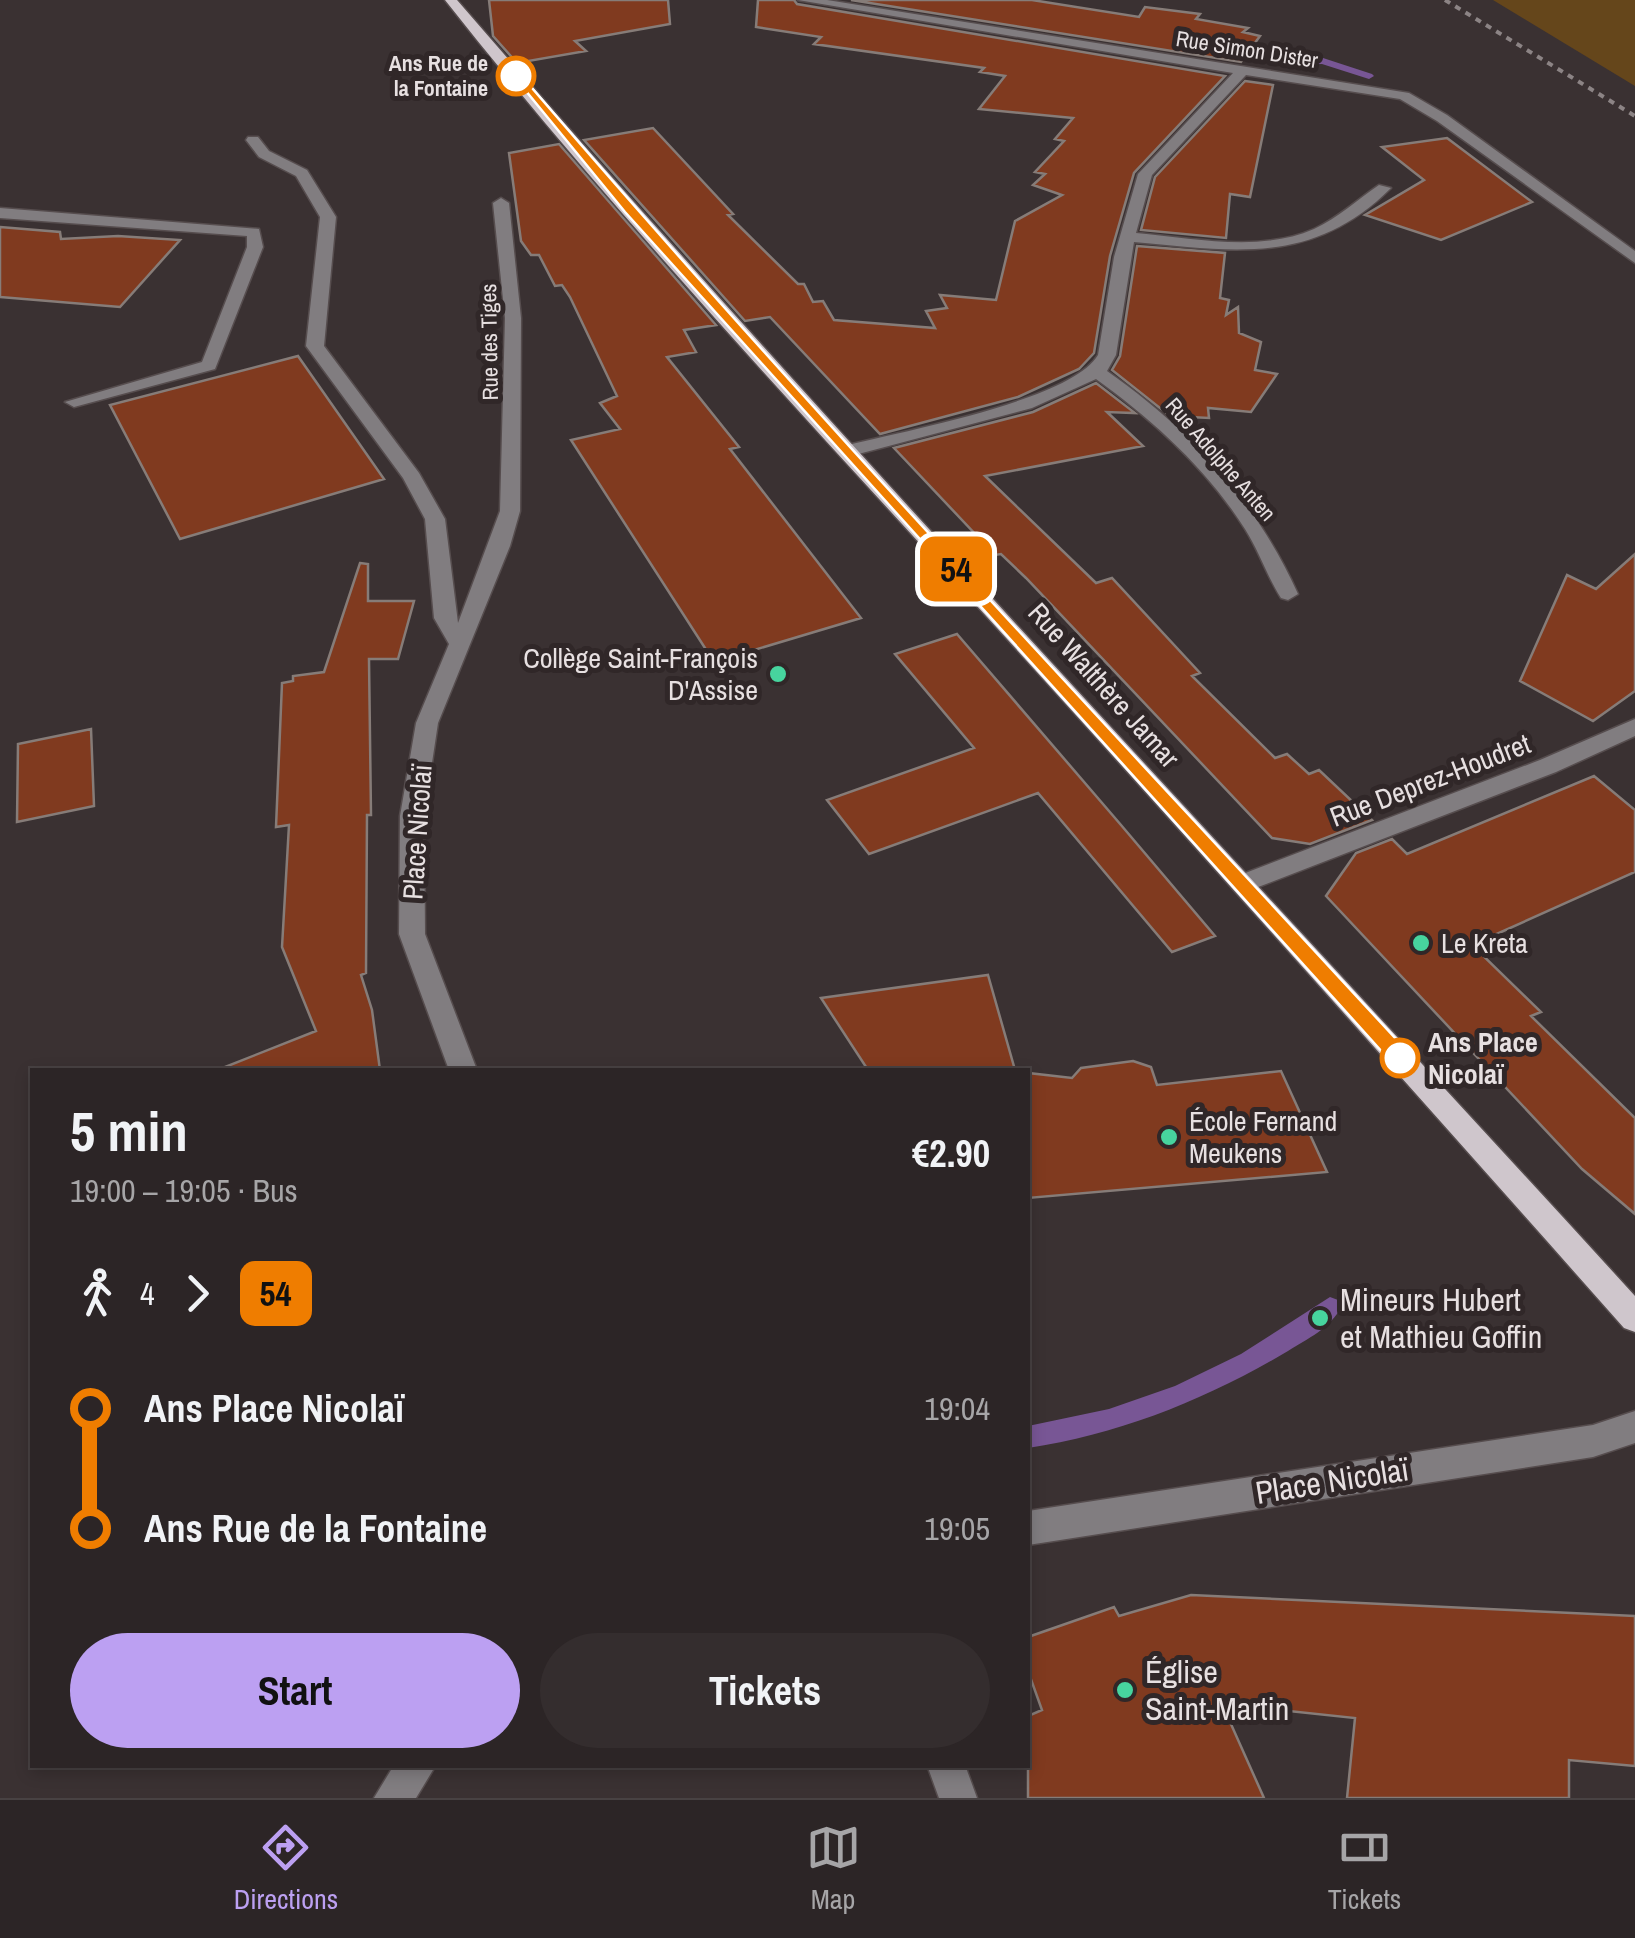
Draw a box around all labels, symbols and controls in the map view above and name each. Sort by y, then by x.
street label: Rue Simon Dister [1174,23,1320,75]
place label: Ans Rue de la Fontaine [389,48,488,103]
marker: Ans Rue de la Fontaine [497,57,535,95]
street label: Rue des Tiges [473,283,505,401]
street label: Rue Adolphe Anten [1159,391,1283,527]
line badge: 54 [911,536,1001,602]
text: 54 [940,546,972,593]
street label: Rue Walthère Jamar [1020,594,1189,776]
place label: Collège Saint-François D'Assise [523,639,758,709]
marker: Collège Saint-François D'Assise [767,663,789,685]
street label: Rue Deprez-Houdret [1324,724,1536,836]
street label: Place Nicolaï [393,763,441,901]
place label: Le Kreta [1441,924,1528,962]
marker: Le Kreta [1410,932,1432,954]
place label: Ans Place Nicolaï [1428,1023,1538,1093]
marker: Ans Place Nicolaï [1381,1039,1419,1077]
text: 5 min [70,1094,188,1168]
place label: École Fernand Meukens [1189,1102,1337,1172]
marker: École Fernand Meukens [1158,1126,1180,1148]
text: €2.90 [912,1128,990,1179]
text: 19:00 – 19:05 · Bus [70,1169,298,1212]
icon: walk [70,1266,125,1321]
icon: forward [170,1266,225,1321]
text: 54 [260,1270,292,1317]
text: 4 [140,1272,155,1315]
place label: Mineurs Hubert et Mathieu Goffin [1340,1278,1542,1358]
marker: Mineurs Hubert et Mathieu Goffin [1309,1307,1331,1329]
text: Ans Place Nicolaï [144,1383,404,1434]
text: 19:04 [924,1387,990,1430]
street label: Place Nicolaï [1252,1447,1412,1514]
text: Ans Rue de la Fontaine [144,1503,487,1554]
text: 19:05 [924,1507,990,1550]
button: Start [70,1633,520,1748]
button: Tickets [540,1633,990,1748]
place label: Église Saint-Martin [1145,1650,1289,1730]
marker: Église Saint-Martin [1114,1679,1136,1701]
tab: Directions [234,1820,338,1918]
tab: Map [806,1820,861,1918]
tab: Tickets [1328,1820,1401,1918]

